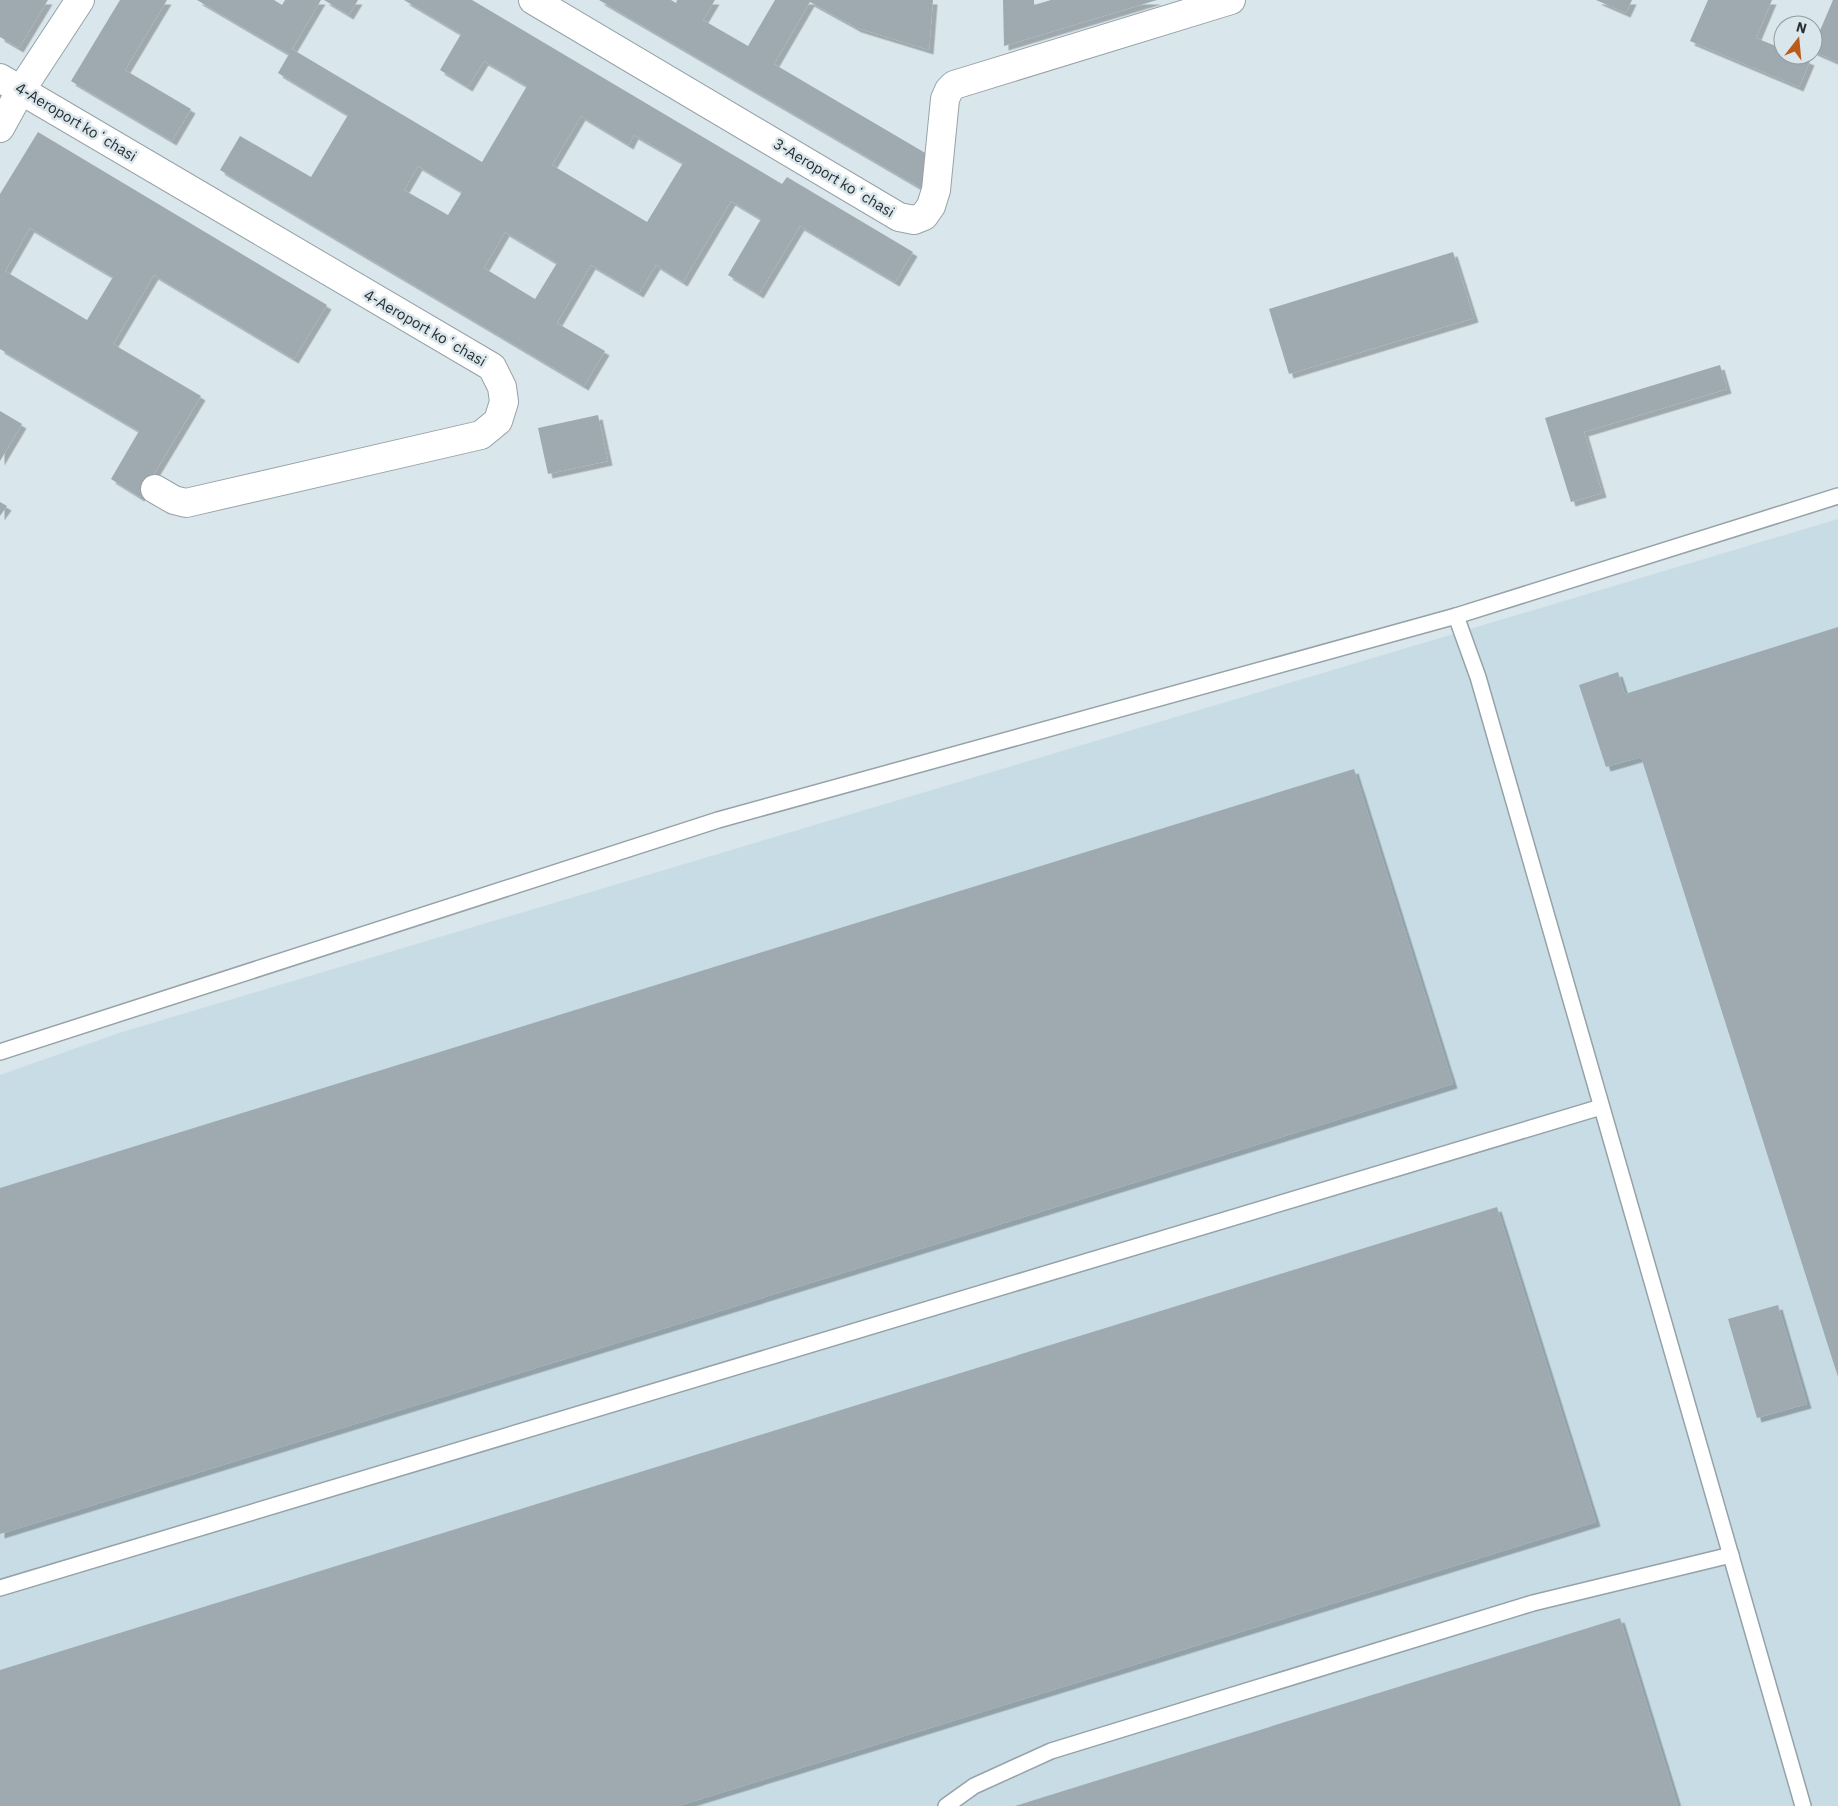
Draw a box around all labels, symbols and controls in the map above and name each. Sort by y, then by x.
north arrow [1773,15,1823,65]
text: N [1794,17,1809,38]
street label: 4-Aeroport koʻchasi [12,78,140,165]
street label: 3-Aeroport koʻchasi [770,134,898,221]
street label: 4-Aeroport koʻchasi [361,285,490,370]

